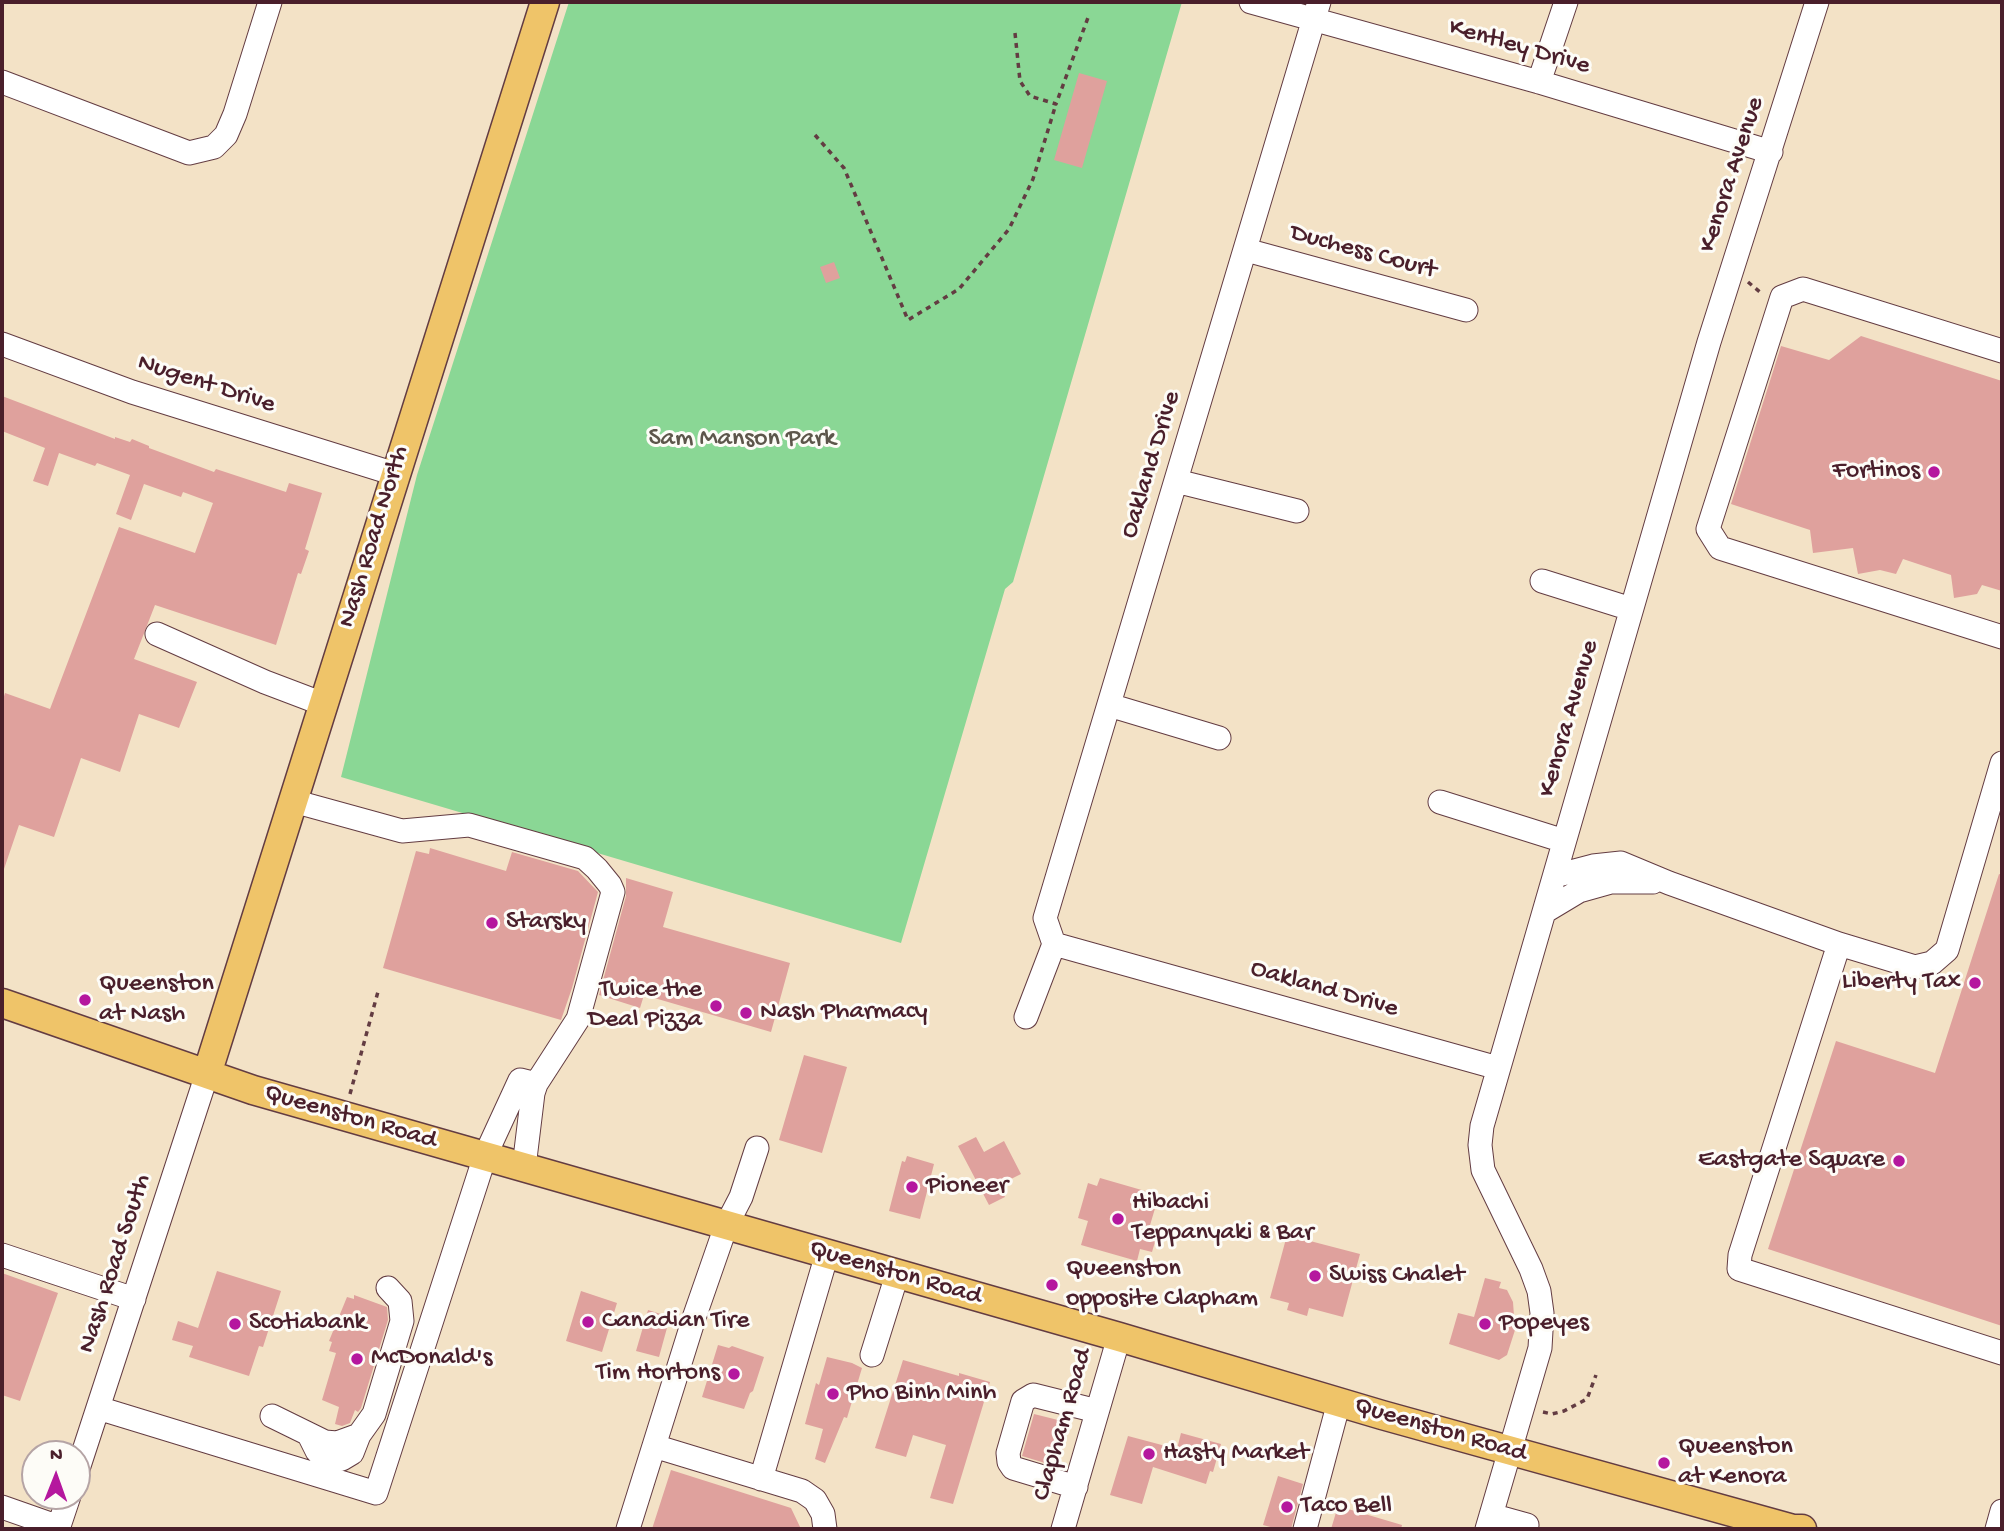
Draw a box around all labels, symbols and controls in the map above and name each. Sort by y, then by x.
street label: Kentley Drive [1445,13,1593,83]
street label: Kenora Avenue [1693,93,1773,257]
street label: Duchess Court [1286,218,1440,288]
street label: Nugent Drive [133,348,279,422]
street label: Oakland Drive [1115,388,1189,542]
park label: Sam Manson Park [648,424,836,456]
street label: Nash Road North [333,442,417,632]
place label: Fortinos [1832,456,1920,488]
marker: Fortinos [1926,464,1942,480]
street label: Kenora Avenue [1533,637,1607,801]
place label: Starsky [506,907,586,939]
marker: Starsky [484,915,500,931]
street label: Oakland Drive [1247,954,1401,1026]
place label: Liberty Tax [1842,967,1961,999]
place label: Queenston at Nash [99,969,214,1030]
place label: Twice the Deal Pizza [588,975,702,1036]
marker: Liberty Tax [1967,975,1983,991]
marker: Queenston at Nash [77,992,93,1008]
place label: Nash Pharmacy [760,997,928,1029]
marker: Twice the Deal Pizza [708,998,724,1014]
marker: Nash Pharmacy [738,1005,754,1021]
street label: Queenston Road [260,1078,440,1158]
place label: Eastgate Square [1698,1145,1885,1177]
marker: Eastgate Square [1891,1153,1907,1169]
street label: Nash Road South [72,1171,160,1357]
place label: Pioneer [926,1171,1008,1203]
marker: Pioneer [904,1179,920,1195]
place label: Hibachi Teppanyaki & Bar [1132,1188,1313,1250]
marker: Hibachi Teppanyaki & Bar [1110,1211,1126,1227]
street label: Queenston Road [805,1234,985,1314]
place label: Queenston opposite Clapham [1066,1254,1258,1316]
place label: Swiss Chalet [1329,1260,1464,1292]
marker: Swiss Chalet [1307,1268,1323,1284]
marker: Queenston opposite Clapham [1044,1277,1060,1293]
place label: Canadian Tire [602,1306,749,1338]
place label: Scotiabank [249,1308,366,1340]
place label: Popeyes [1499,1308,1589,1340]
marker: Canadian Tire [580,1314,596,1330]
marker: Scotiabank [227,1316,243,1332]
marker: Popeyes [1477,1316,1493,1332]
place label: McDonald's [371,1343,492,1375]
street label: Clapham Road [1027,1345,1101,1505]
marker: McDonald's [349,1351,365,1367]
place label: Tim Hortons [596,1358,720,1390]
marker: Tim Hortons [726,1366,742,1382]
place label: Pho Binh Minh [847,1378,996,1410]
marker: Pho Binh Minh [825,1386,841,1402]
street label: Queenston Road [1350,1391,1530,1471]
place label: Queenston at Kenora [1678,1432,1793,1494]
place label: Hasty Market [1163,1438,1309,1470]
north arrow [21,1440,91,1510]
text: N [50,1444,63,1467]
marker: Hasty Market [1141,1446,1157,1462]
marker: Queenston at Kenora [1656,1455,1672,1471]
place label: Taco Bell [1301,1491,1392,1523]
marker: Taco Bell [1279,1499,1295,1515]

